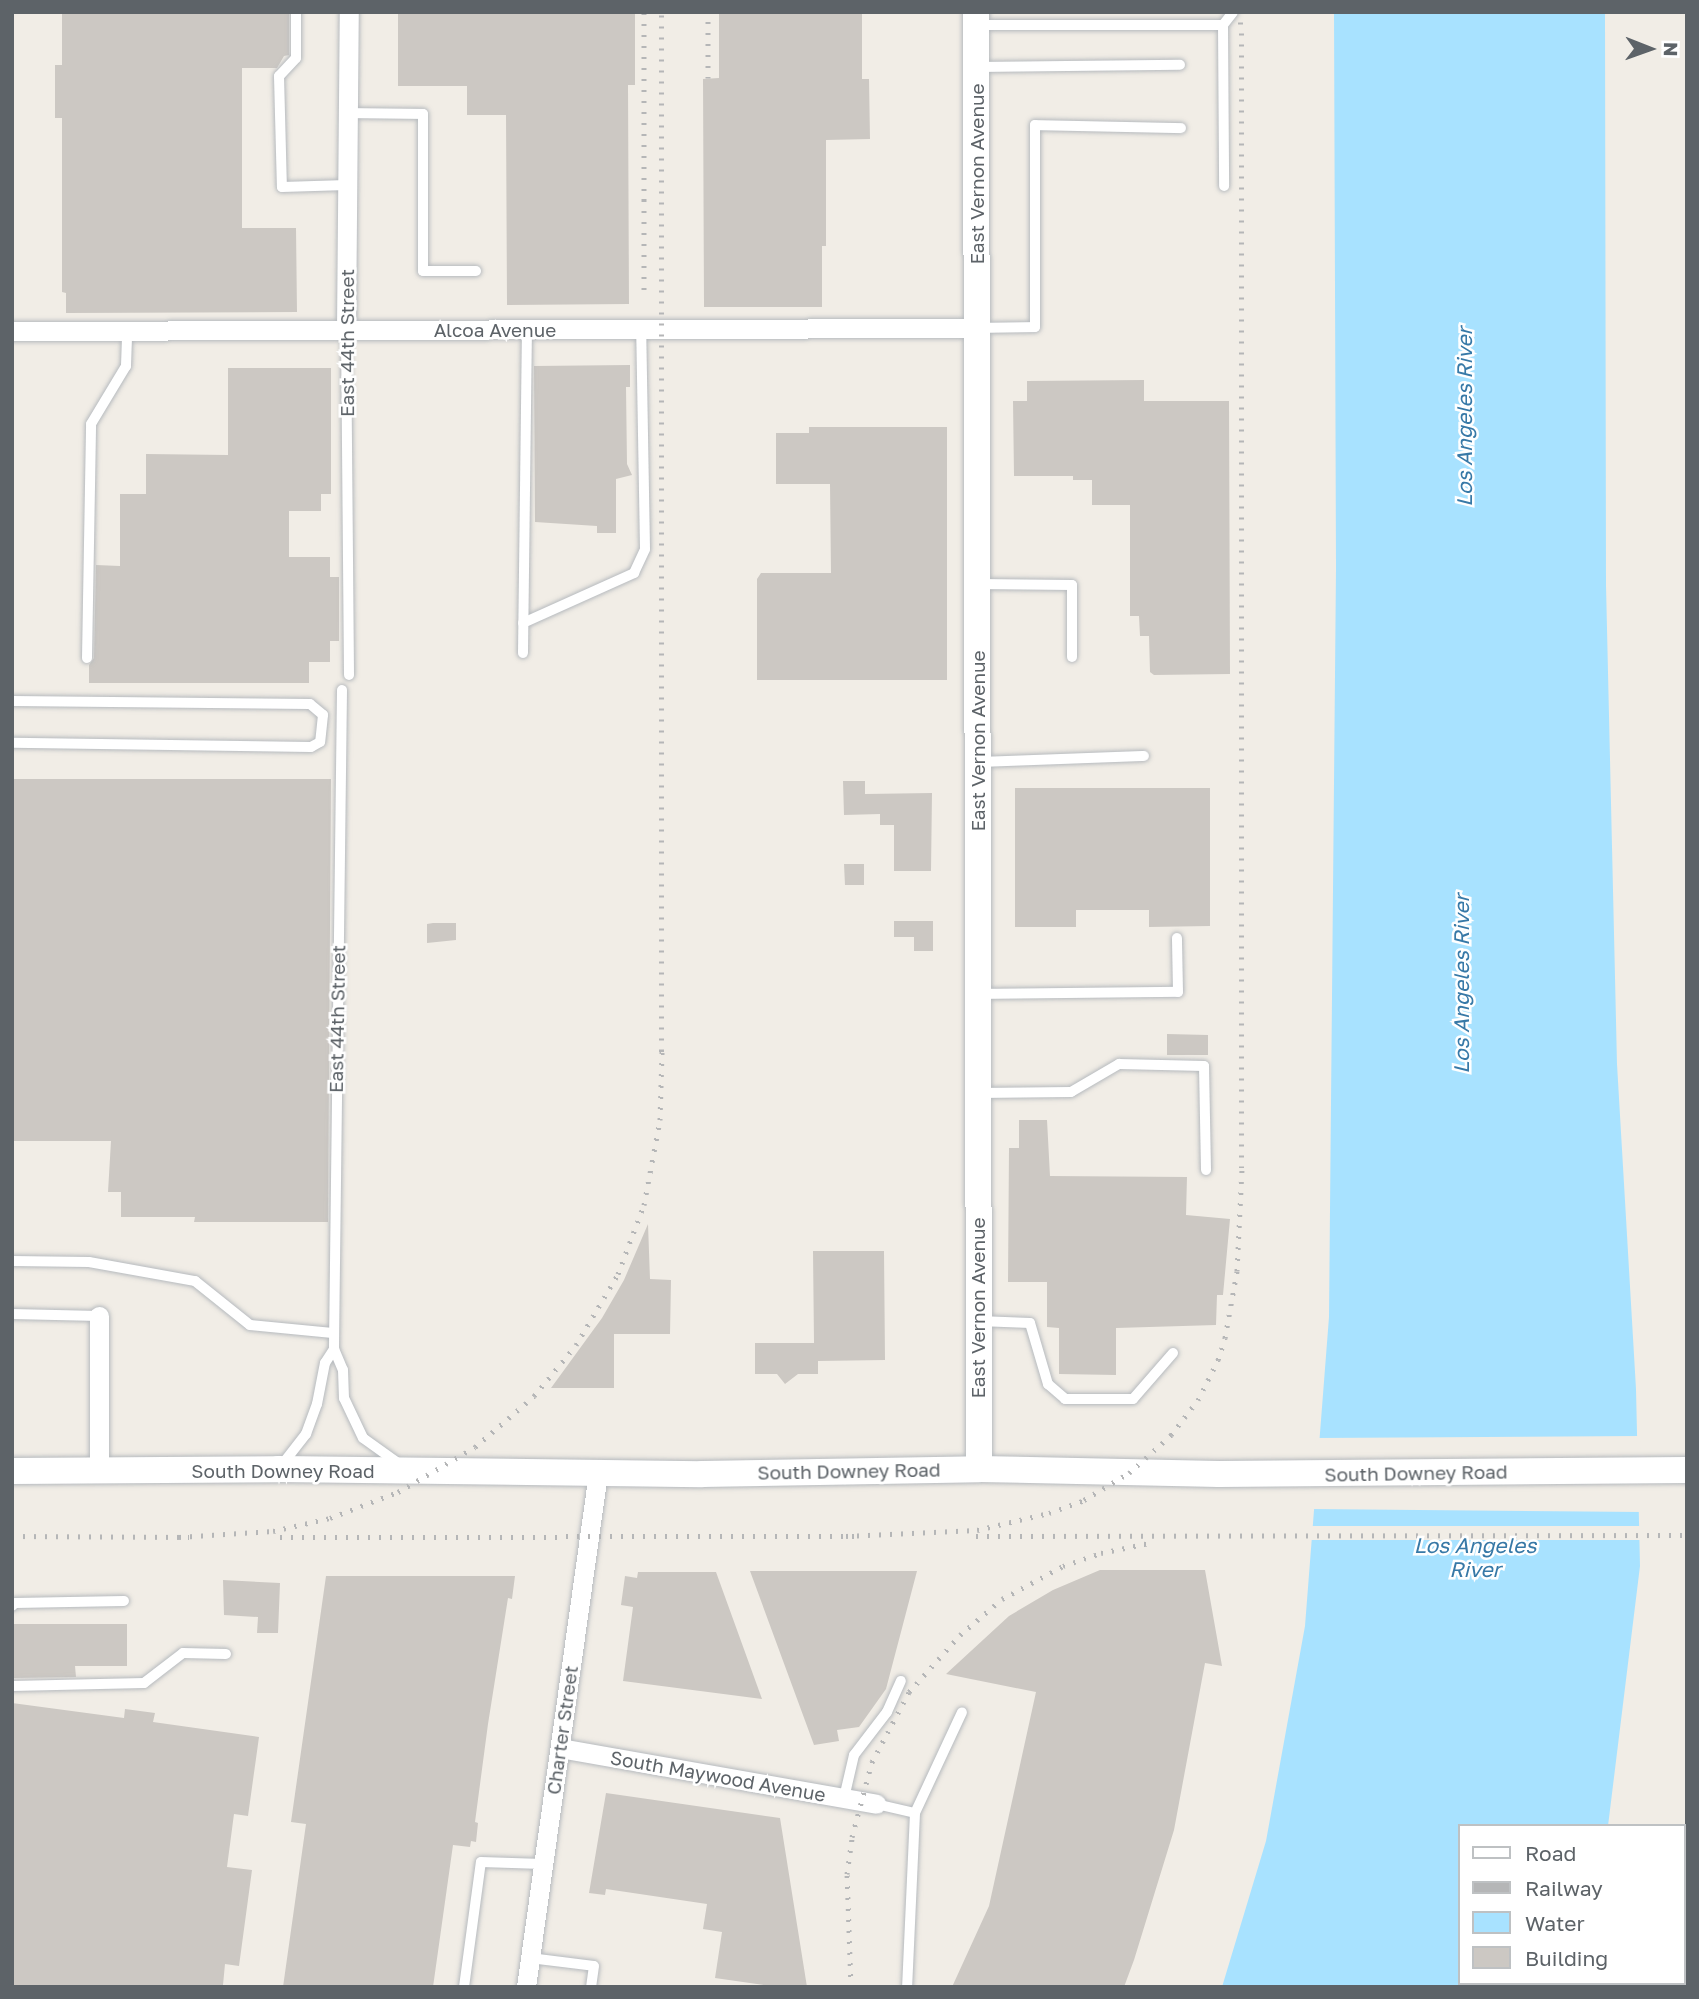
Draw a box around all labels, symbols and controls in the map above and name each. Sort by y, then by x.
north arrow [1615,14,1685,84]
text: N [1660,42,1683,57]
street label: East Vernon Avenue [966,83,988,265]
street label: East 44th Street [336,269,358,417]
street label: Alcoa Avenue [434,319,556,341]
water label: Los Angeles River [1451,327,1477,507]
street label: East Vernon Avenue [967,650,989,832]
water label: Los Angeles River [1448,894,1474,1074]
street label: East 44th Street [324,945,350,1093]
street label: East Vernon Avenue [967,1217,989,1399]
street label: South Downey Road [757,1458,941,1484]
street label: South Downey Road [191,1460,375,1482]
street label: South Downey Road [1324,1460,1508,1486]
water label: Los Angeles River [1414,1532,1536,1582]
street label: Charter Street [542,1664,582,1796]
street label: South Maywood Avenue [609,1746,827,1806]
legend [1458,1824,1685,1985]
text: Road [1525,1840,1576,1866]
text: Railway [1525,1875,1603,1901]
text: Water [1525,1910,1585,1936]
text: Building [1525,1945,1608,1971]

